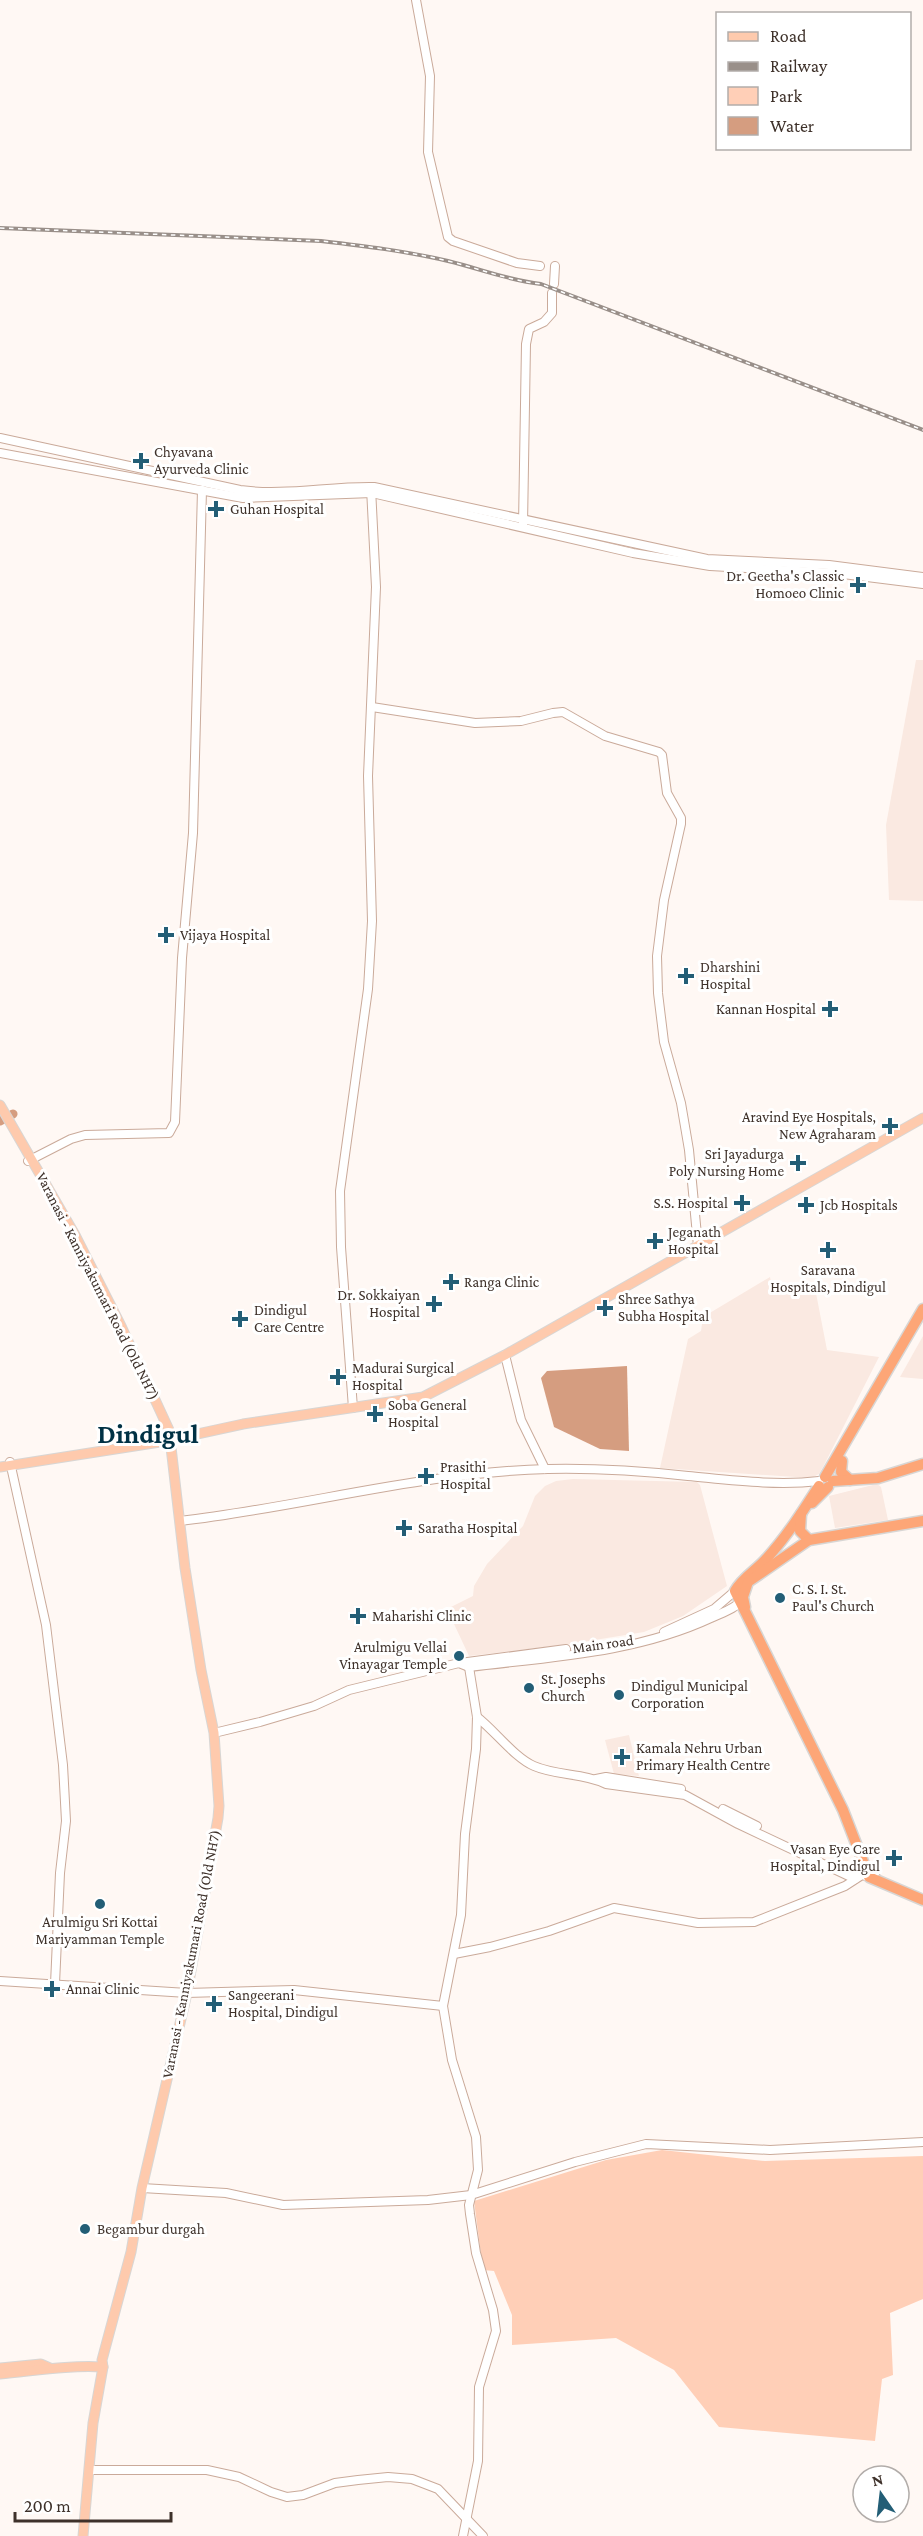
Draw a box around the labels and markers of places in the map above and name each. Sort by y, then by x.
place label: Chyavana Ayurveda Clinic [154,444,249,478]
marker: Chyavana Ayurveda Clinic [132,452,150,470]
marker: Guhan Hospital [207,500,225,518]
place label: Guhan Hospital [230,501,324,518]
place label: Dr. Geetha's Classic Homoeo Clinic [726,568,845,601]
marker: Dr. Geetha's Classic Homoeo Clinic [849,576,867,594]
marker: Vijaya Hospital [157,926,175,944]
place label: Vijaya Hospital [180,927,270,944]
place label: Dharshini Hospital [700,959,760,993]
marker: Dharshini Hospital [677,967,695,985]
marker: Kannan Hospital [821,1000,839,1018]
place label: Kannan Hospital [716,1001,816,1018]
place label: Aravind Eye Hospitals, New Agraharam [742,1109,876,1143]
marker: Aravind Eye Hospitals, New Agraharam [881,1117,899,1135]
place label: Sri Jayadurga Poly Nursing Home [669,1146,784,1180]
marker: Sri Jayadurga Poly Nursing Home [789,1154,807,1172]
marker: S.S. Hospital [733,1194,751,1212]
place label: S.S. Hospital [654,1195,728,1212]
marker: Jcb Hospitals [797,1196,815,1214]
place label: Jcb Hospitals [818,1197,898,1214]
place label: Jeganath Hospital [666,1224,721,1258]
marker: Jeganath Hospital [646,1232,664,1250]
marker: Saravana Hospitals, Dindigul [819,1241,837,1259]
place label: Saravana Hospitals, Dindigul [770,1262,886,1296]
marker: Ranga Clinic [442,1273,460,1291]
place label: Ranga Clinic [464,1274,540,1291]
place label: Dr. Sokkaiyan Hospital [337,1287,420,1321]
place label: Shree Sathya Subha Hospital [618,1291,709,1325]
marker: Dr. Sokkaiyan Hospital [425,1295,443,1313]
marker: Shree Sathya Subha Hospital [596,1299,614,1317]
place label: Dindigul Care Centre [254,1302,325,1335]
marker: Dindigul Care Centre [231,1310,249,1328]
place label: Madurai Surgical Hospital [352,1360,454,1394]
marker: Madurai Surgical Hospital [329,1368,347,1386]
place label: Soba General Hospital [388,1397,467,1431]
marker: Soba General Hospital [366,1405,384,1423]
place label: Prasithi Hospital [440,1459,491,1493]
marker: Prasithi Hospital [417,1467,435,1485]
marker: Saratha Hospital [395,1519,413,1537]
place label: Saratha Hospital [418,1520,518,1537]
place label: C. S. I. St. Paul's Church [792,1581,874,1614]
marker: C. S. I. St. Paul's Church [773,1591,787,1605]
marker: Maharishi Clinic [349,1607,367,1625]
place label: Maharishi Clinic [372,1608,472,1624]
place label: Arulmigu Vellai Vinayagar Temple [339,1639,447,1673]
marker: Arulmigu Vellai Vinayagar Temple [452,1649,466,1663]
place label: St. Josephs Church [541,1671,606,1704]
place label: Dindigul Municipal Corporation [631,1678,748,1712]
marker: St. Josephs Church [522,1681,536,1695]
marker: Dindigul Municipal Corporation [612,1688,626,1702]
place label: Kamala Nehru Urban Primary Health Centre [636,1740,770,1774]
marker: Kamala Nehru Urban Primary Health Centre [613,1748,631,1766]
place label: Vasan Eye Care Hospital, Dindigul [770,1841,880,1875]
marker: Vasan Eye Care Hospital, Dindigul [885,1849,903,1867]
marker: Arulmigu Sri Kottai Mariyamman Temple [93,1897,107,1911]
place label: Arulmigu Sri Kottai Mariyamman Temple [36,1914,165,1948]
marker: Annai Clinic [43,1980,61,1998]
place label: Annai Clinic [66,1981,140,1997]
place label: Sangeerani Hospital, Dindigul [228,1987,338,2021]
marker: Sangeerani Hospital, Dindigul [205,1995,223,2013]
place label: Begambur durgah [97,2221,205,2238]
marker: Begambur durgah [78,2222,92,2236]

